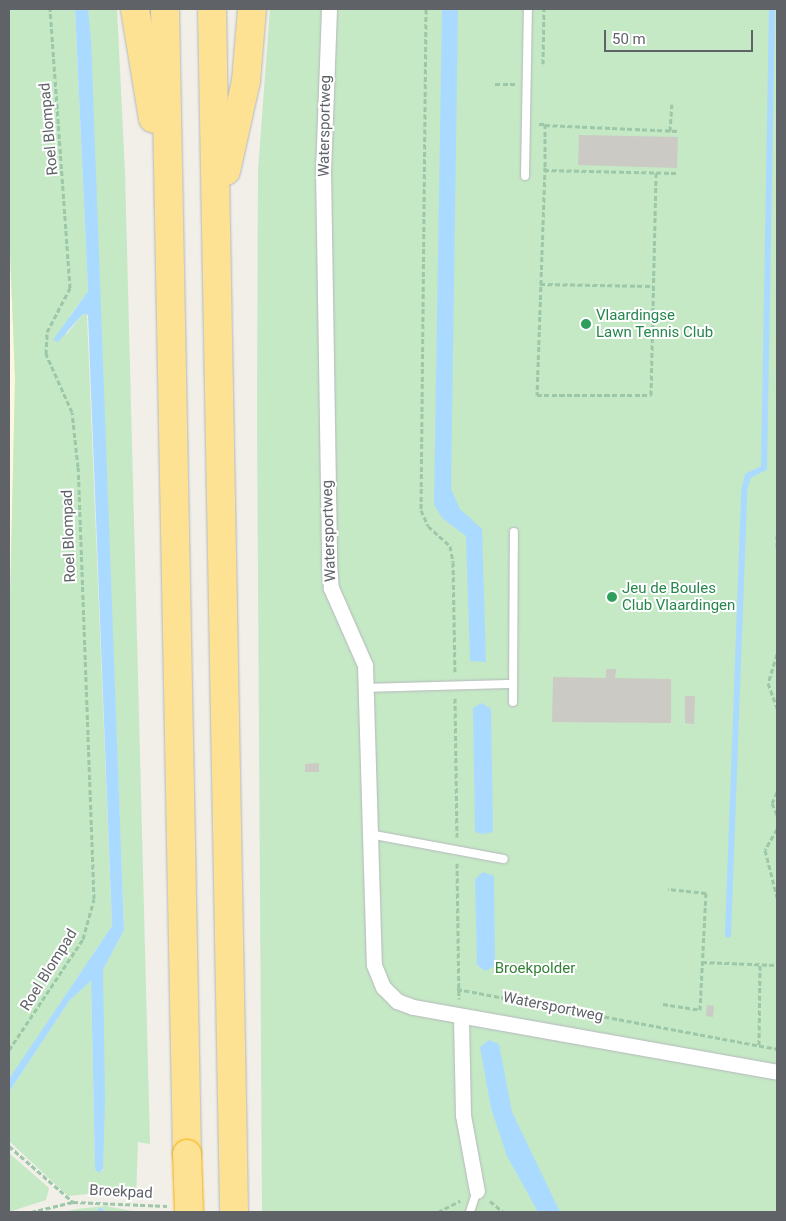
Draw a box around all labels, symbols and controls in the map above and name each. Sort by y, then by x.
scale bar [606,20,755,52]
text: 50 m [612,30,646,48]
street label: Watersportweg [315,75,335,177]
street label: Roel Blompad [36,82,62,176]
place label: Vlaardingse Lawn Tennis Club [596,306,713,341]
marker: Vlaardingse Lawn Tennis Club [580,318,592,330]
street label: Watersportweg [318,480,340,582]
street label: Roel Blompad [58,489,80,583]
place label: Jeu de Boules Club Vlaardingen [622,579,735,614]
marker: Jeu de Boules Club Vlaardingen [606,591,618,603]
street label: Roel Blompad [17,926,81,1014]
park label: Broekpolder [495,960,575,978]
street label: Watersportweg [501,988,605,1026]
street label: Broekpad [89,1181,153,1203]

